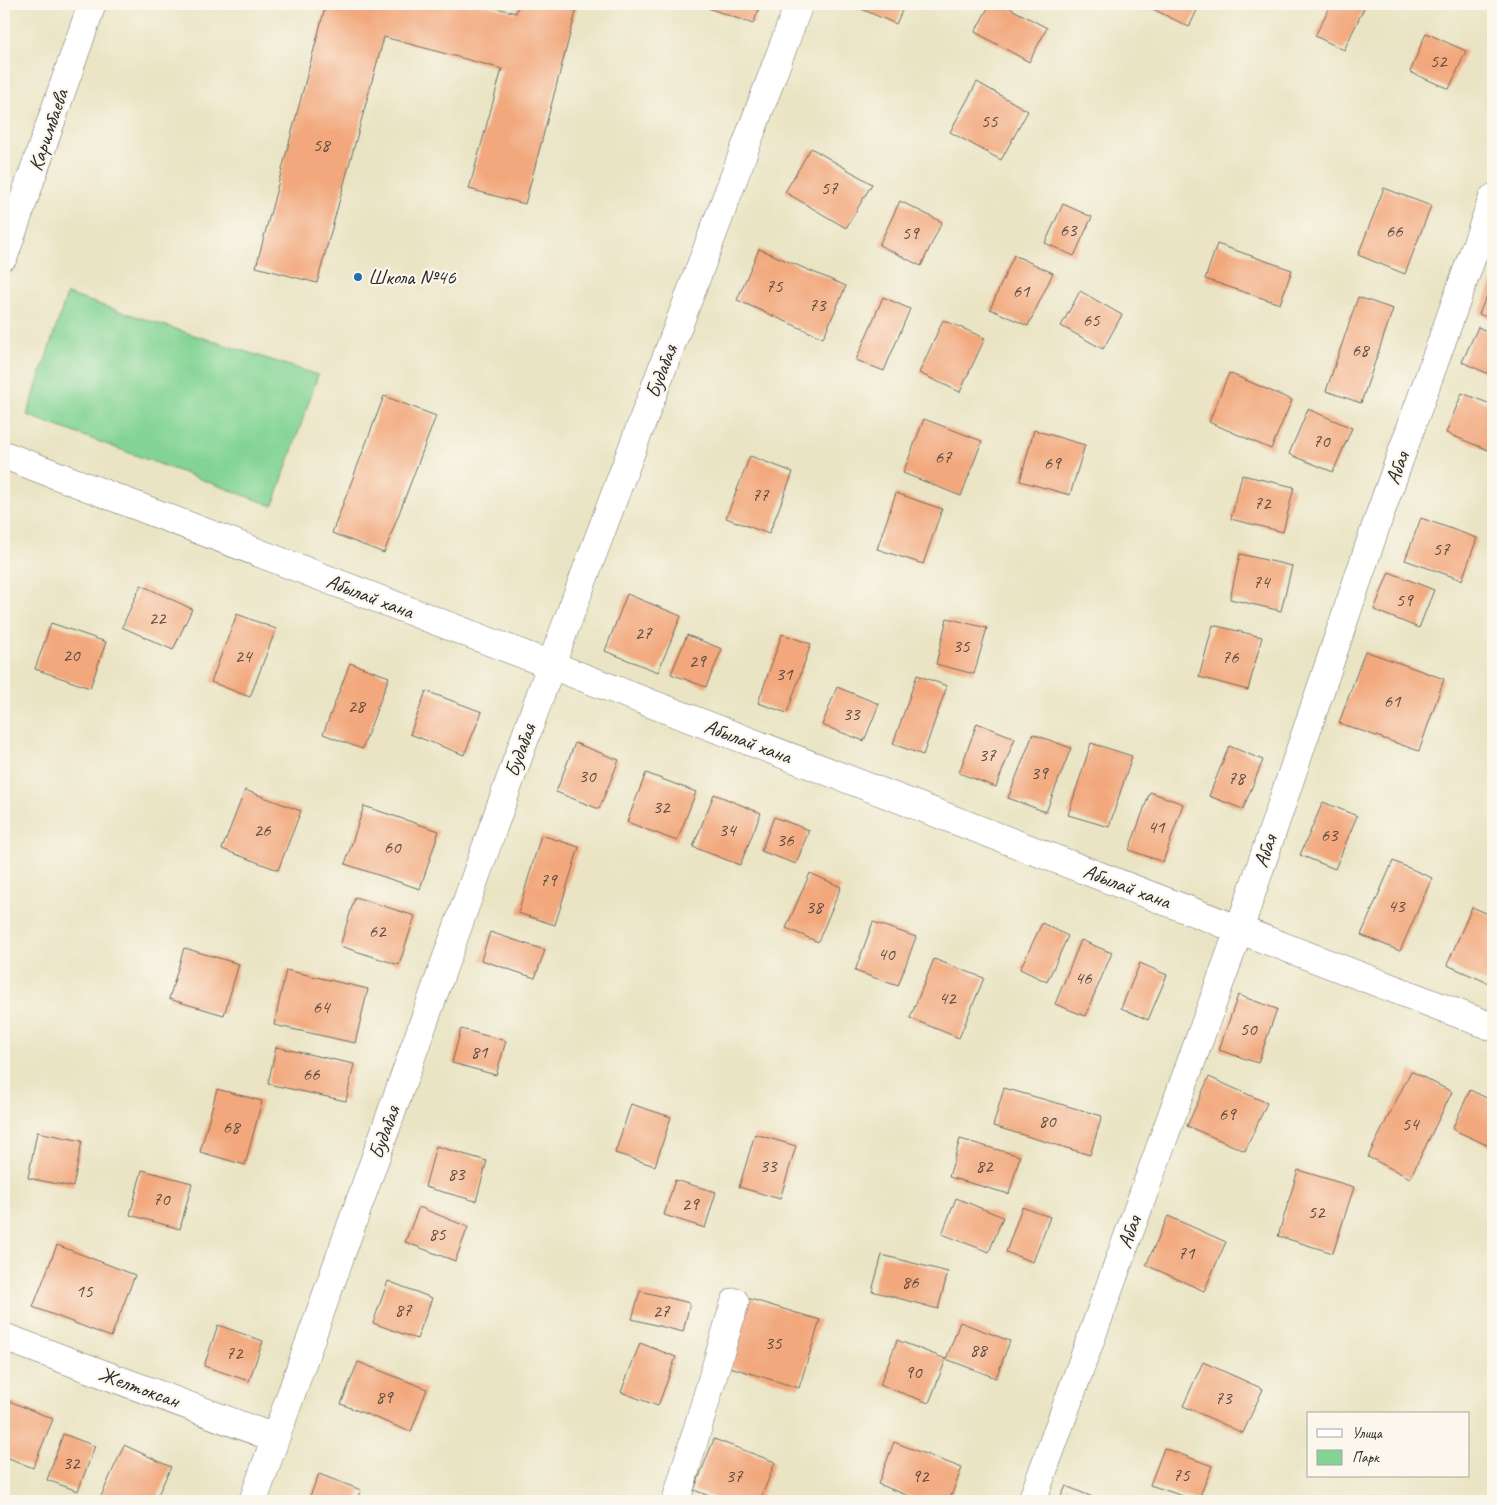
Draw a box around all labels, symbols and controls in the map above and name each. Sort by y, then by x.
house number: 52 [1429,49,1448,73]
street label: Каримбаева [22,84,75,174]
house number: 55 [980,109,999,133]
house number: 58 [312,133,332,157]
house number: 57 [820,176,839,200]
house number: 63 [1059,218,1078,242]
house number: 66 [1385,219,1404,243]
house number: 59 [901,221,920,245]
place label: Школа №46 [368,264,456,290]
marker: Школа №46 [352,271,364,283]
house number: 75 [765,274,784,298]
house number: 61 [1012,279,1031,303]
house number: 73 [808,293,827,317]
house number: 65 [1082,308,1101,332]
house number: 68 [1351,338,1371,362]
street label: Будабая [639,339,683,401]
house number: 70 [1312,429,1331,453]
house number: 67 [934,445,953,469]
street label: Абая [1379,447,1415,488]
house number: 69 [1043,451,1062,475]
house number: 77 [751,483,770,507]
house number: 72 [1253,491,1272,515]
house number: 57 [1432,537,1451,561]
street label: Абылай хана [323,568,419,625]
house number: 74 [1252,570,1272,594]
house number: 59 [1395,588,1414,612]
house number: 22 [148,606,167,630]
house number: 27 [634,621,653,645]
house number: 35 [952,634,971,658]
house number: 20 [62,643,81,667]
house number: 24 [234,644,254,668]
house number: 76 [1221,645,1240,669]
house number: 29 [688,649,707,673]
house number: 31 [775,662,794,686]
house number: 61 [1383,689,1402,713]
house number: 28 [347,694,367,718]
house number: 33 [842,702,861,726]
street label: Абылай хана [701,713,797,770]
street label: Будабая [498,718,542,780]
house number: 37 [978,743,997,767]
house number: 39 [1030,761,1049,785]
house number: 30 [578,764,597,788]
house number: 78 [1227,766,1247,790]
house number: 32 [652,795,671,819]
house number: 41 [1147,815,1166,839]
house number: 26 [253,818,272,842]
house number: 34 [718,818,738,842]
house number: 63 [1320,823,1339,847]
house number: 36 [776,828,795,852]
street label: Абая [1247,830,1283,871]
house number: 60 [383,835,402,859]
street label: Абылай хана [1080,858,1176,915]
house number: 79 [539,868,558,892]
house number: 43 [1387,894,1406,918]
house number: 38 [805,895,825,919]
house number: 62 [368,919,387,943]
house number: 40 [877,942,896,966]
house number: 46 [1074,966,1093,990]
house number: 42 [938,986,957,1010]
house number: 64 [312,995,332,1019]
house number: 50 [1239,1017,1258,1041]
house number: 81 [470,1040,489,1064]
house number: 66 [302,1062,321,1086]
street label: Будабая [362,1100,406,1162]
house number: 69 [1218,1102,1237,1126]
house number: 80 [1038,1109,1057,1133]
house number: 54 [1401,1112,1421,1136]
house number: 68 [222,1115,242,1139]
house number: 33 [759,1154,778,1178]
house number: 82 [975,1154,994,1178]
house number: 83 [447,1162,466,1186]
house number: 70 [152,1187,171,1211]
house number: 29 [681,1192,700,1216]
house number: 52 [1307,1200,1326,1224]
street label: Абая [1111,1211,1147,1252]
house number: 85 [428,1222,447,1246]
house number: 71 [1177,1241,1196,1265]
house number: 86 [901,1270,920,1294]
house number: 15 [75,1279,94,1303]
house number: 87 [394,1298,413,1322]
house number: 27 [652,1299,671,1323]
house number: 35 [764,1331,783,1355]
house number: 88 [969,1338,989,1362]
house number: 72 [225,1341,244,1365]
street label: Желтоксан [95,1360,184,1414]
house number: 90 [904,1360,923,1384]
house number: 89 [375,1385,394,1409]
house number: 73 [1214,1386,1233,1410]
legend [1307,1412,1470,1478]
text: Улица [1352,1424,1383,1443]
text: Парк [1352,1448,1380,1467]
house number: 32 [62,1451,81,1475]
house number: 75 [1172,1463,1191,1487]
house number: 37 [725,1464,744,1488]
house number: 92 [911,1464,930,1488]

